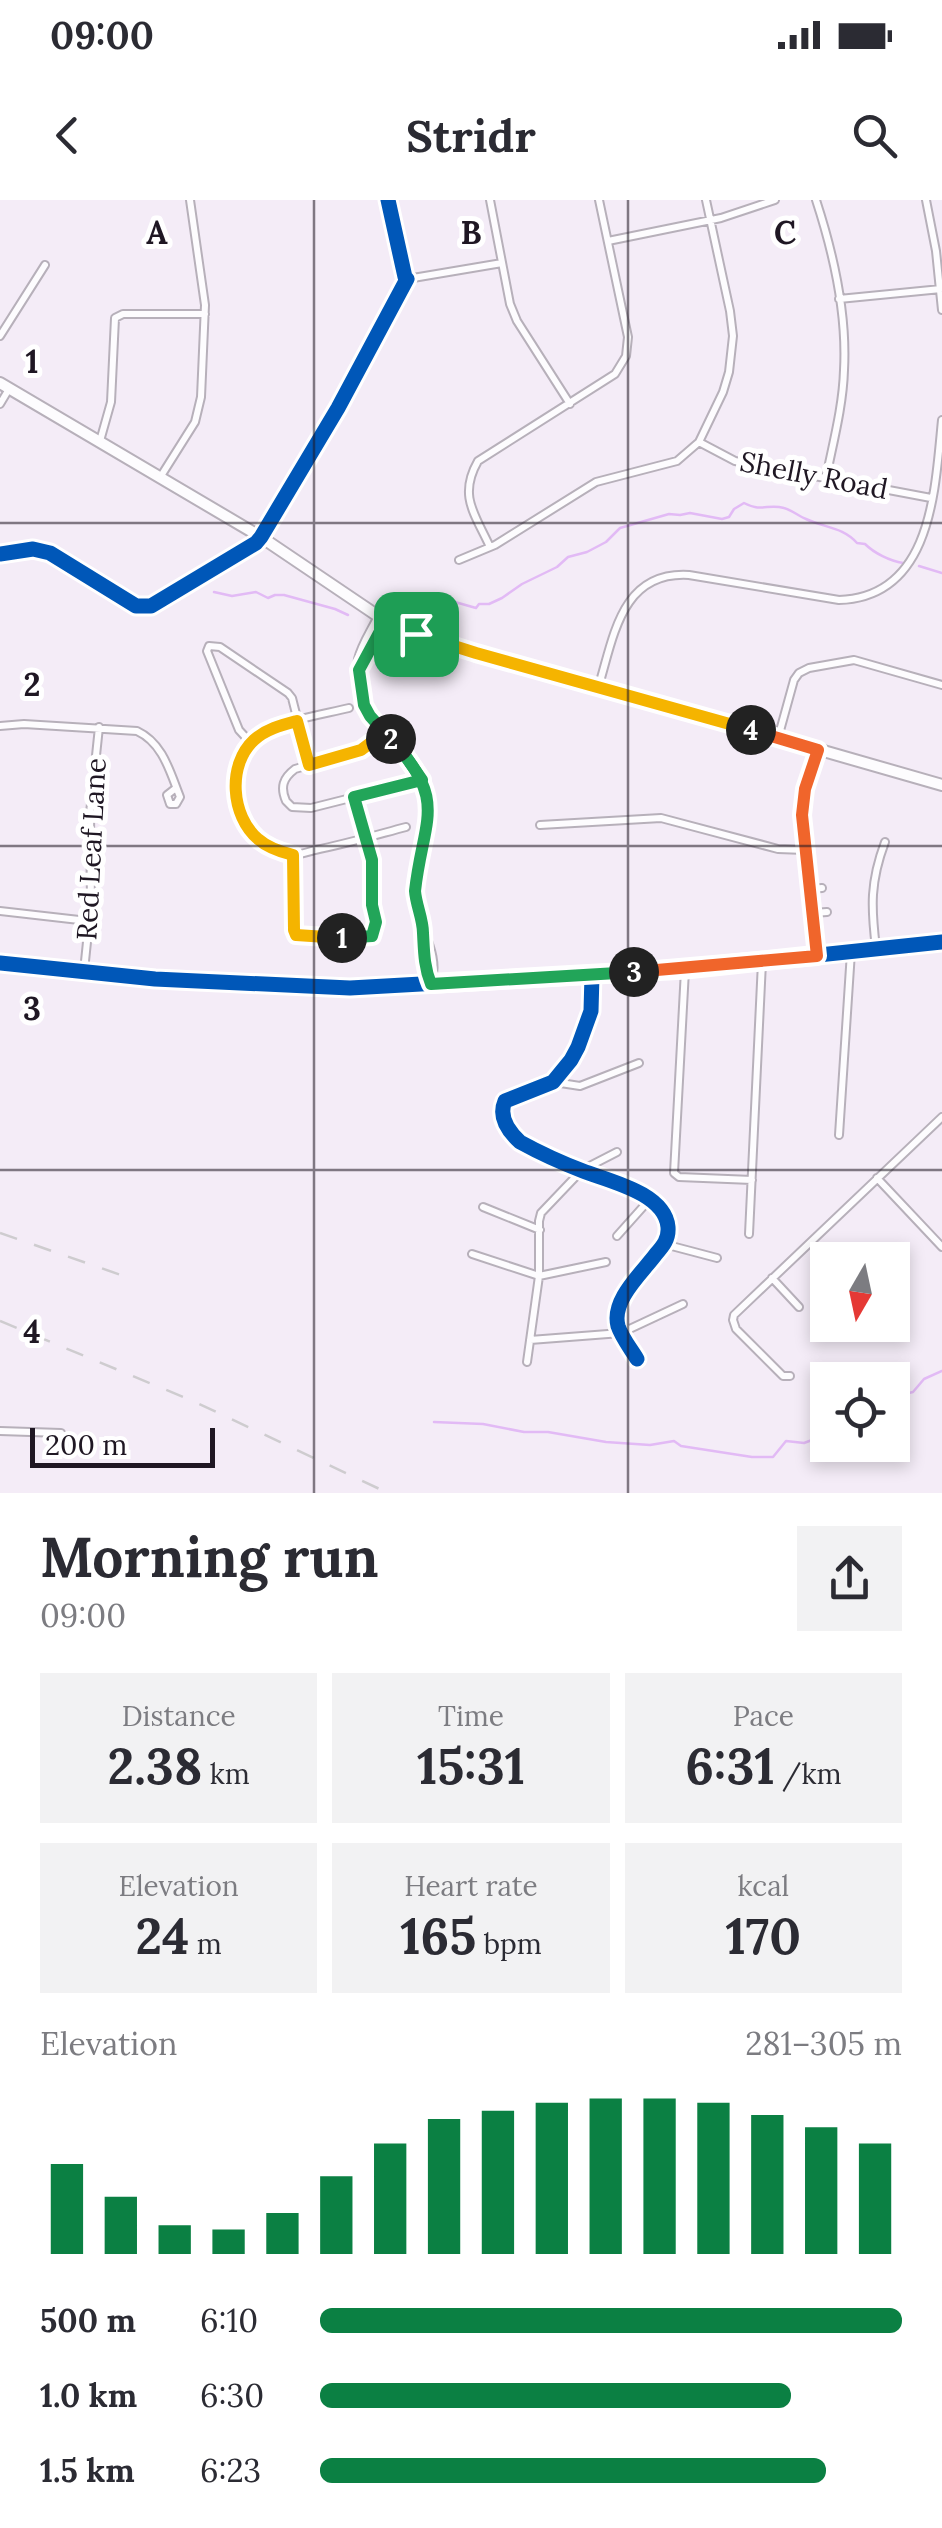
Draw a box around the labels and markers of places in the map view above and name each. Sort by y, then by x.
pin [374,592,459,677]
pin: 4 [726,705,776,755]
pin: 2 [366,714,416,764]
pin: 1 [317,913,367,963]
pin: 3 [609,947,659,997]

